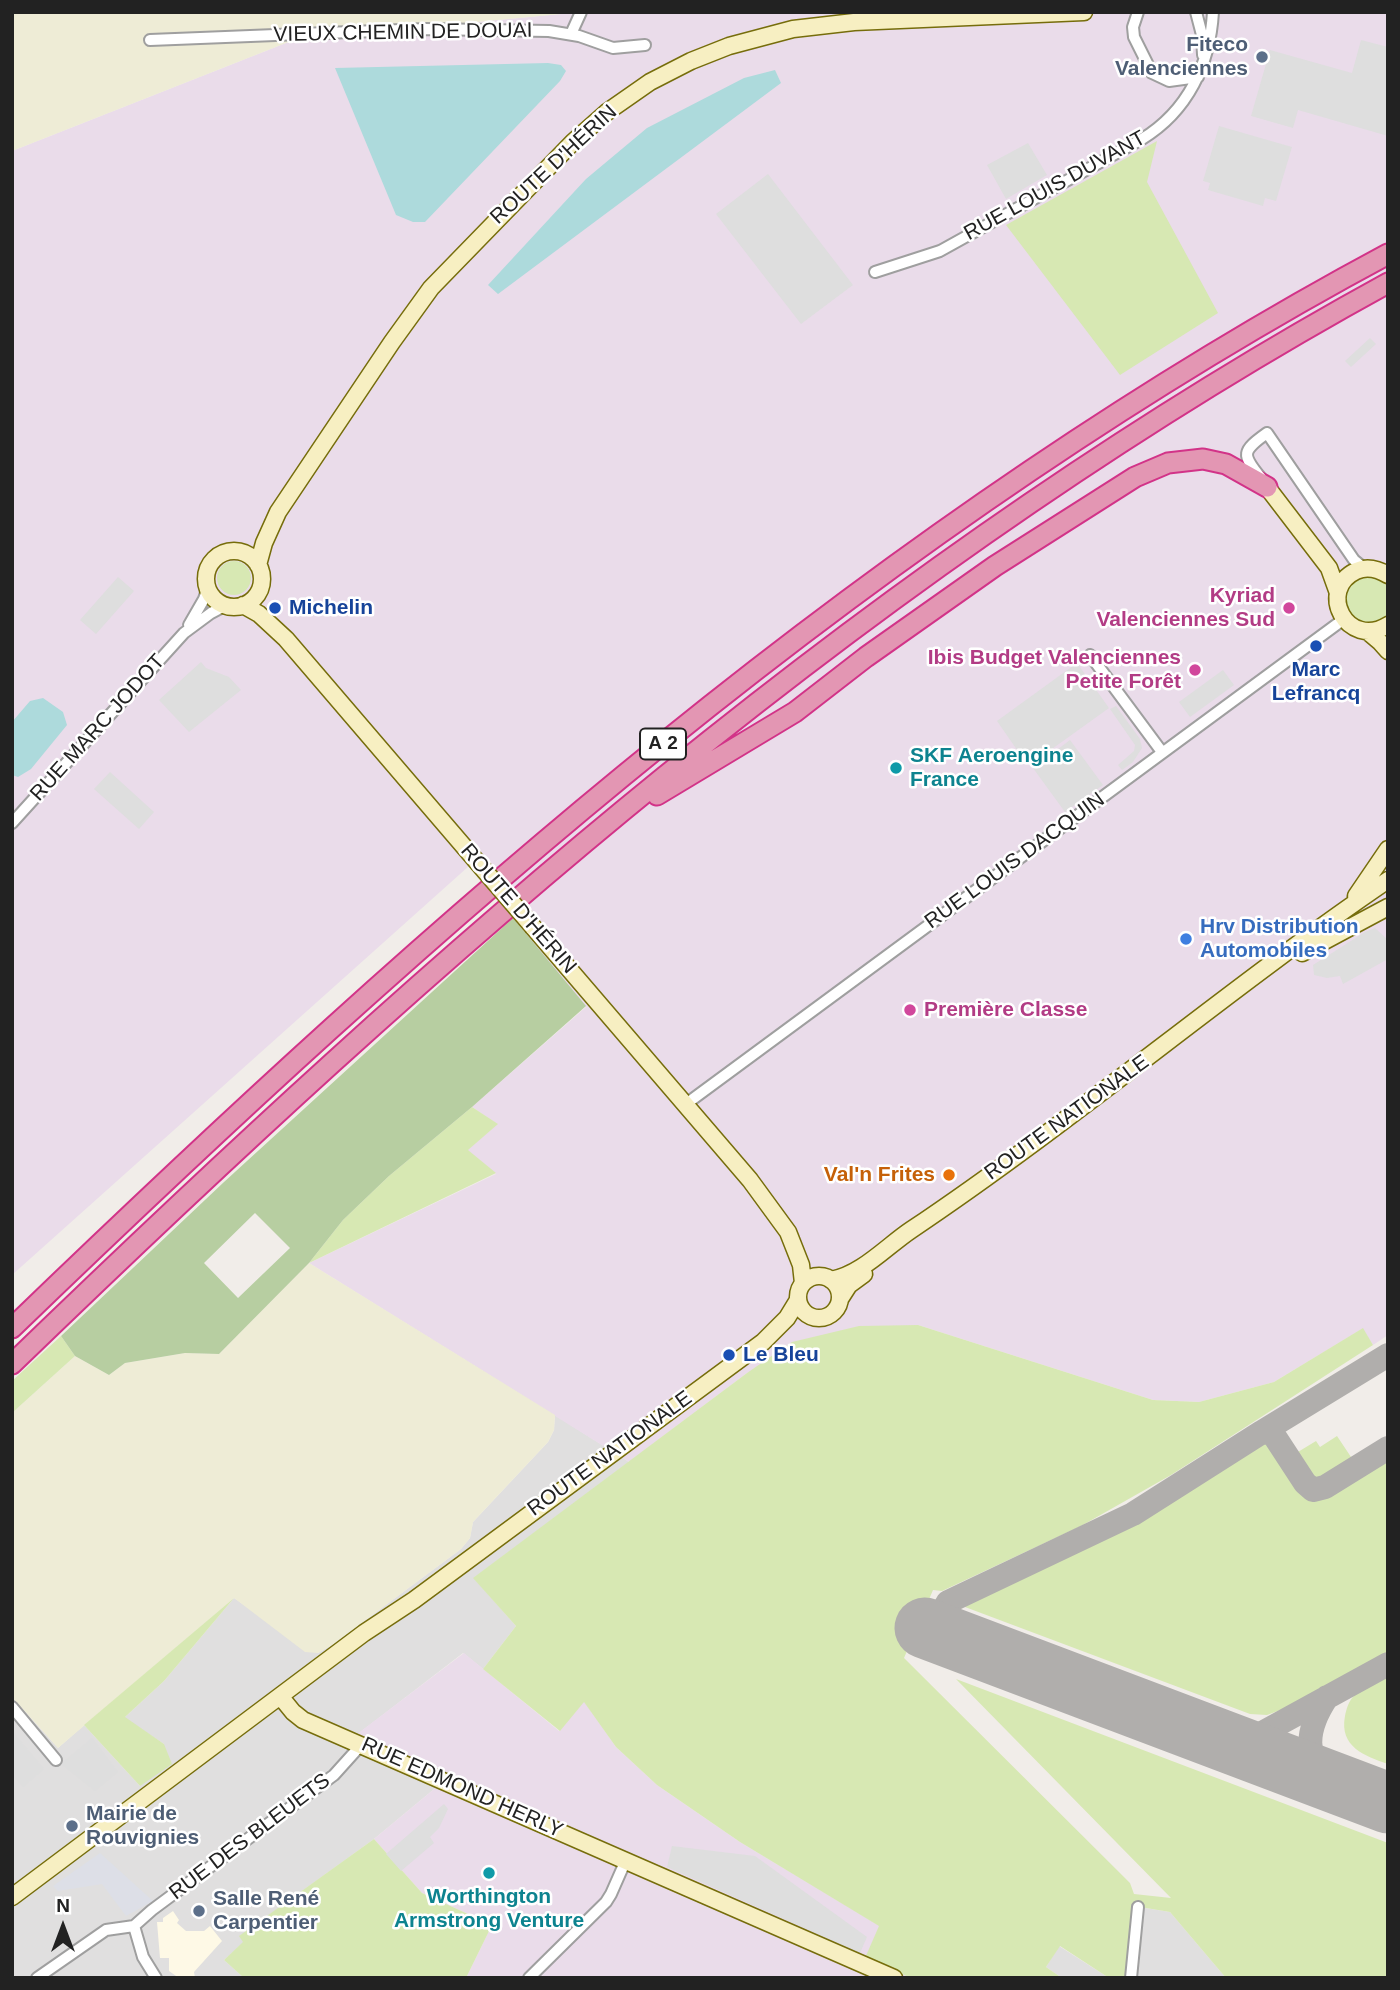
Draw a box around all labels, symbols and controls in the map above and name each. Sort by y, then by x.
street label: VIEUX CHEMIN DE DOUAI [273,18,533,48]
place label: Fiteco Valenciennes [1115,32,1248,82]
marker: Fiteco Valenciennes [1254,49,1270,65]
street label: ROUTE D'HÉRIN [485,100,623,230]
street label: RUE LOUIS DUVANT [960,126,1150,246]
place label: Kyriad Valenciennes Sud [1096,583,1275,633]
place label: Michelin [289,595,373,621]
marker: Michelin [267,600,283,616]
marker: Kyriad Valenciennes Sud [1281,600,1297,616]
marker: Marc Lefrancq [1308,638,1324,654]
place label: Ibis Budget Valenciennes Petite Forêt [928,645,1181,695]
street label: RUE MARC JODOT [25,649,171,807]
place label: Marc Lefrancq [1272,657,1360,707]
marker: Ibis Budget Valenciennes Petite Forêt [1187,662,1203,678]
road number: A 2 [640,729,686,760]
place label: SKF Aeroengine France [910,743,1073,793]
marker: SKF Aeroengine France [888,760,904,776]
street label: RUE LOUIS DACQUIN [920,787,1110,935]
street label: ROUTE D'HÉRIN [455,839,581,979]
place label: Hrv Distribution Automobiles [1200,914,1359,964]
marker: Hrv Distribution Automobiles [1178,931,1194,947]
place label: Première Classe [924,997,1087,1023]
marker: Première Classe [902,1002,918,1018]
street label: ROUTE NATIONALE [980,1050,1154,1186]
place label: Val'n Frites [824,1162,935,1188]
marker: Val'n Frites [941,1167,957,1183]
place label: Le Bleu [743,1342,819,1368]
marker: Le Bleu [721,1347,737,1363]
street label: ROUTE NATIONALE [523,1386,697,1522]
street label: RUE EDMOND HERLY [357,1732,567,1844]
street label: RUE DES BLEUETS [165,1768,335,1906]
place label: Mairie de Rouvignies [86,1801,199,1851]
marker: Mairie de Rouvignies [64,1818,80,1834]
marker: Worthington Armstrong Venture [481,1865,497,1881]
place label: Worthington Armstrong Venture [394,1884,584,1934]
place label: Salle René Carpentier [213,1886,319,1936]
north arrow [28,1892,98,1962]
text: N [56,1895,70,1916]
marker: Salle René Carpentier [191,1903,207,1919]

